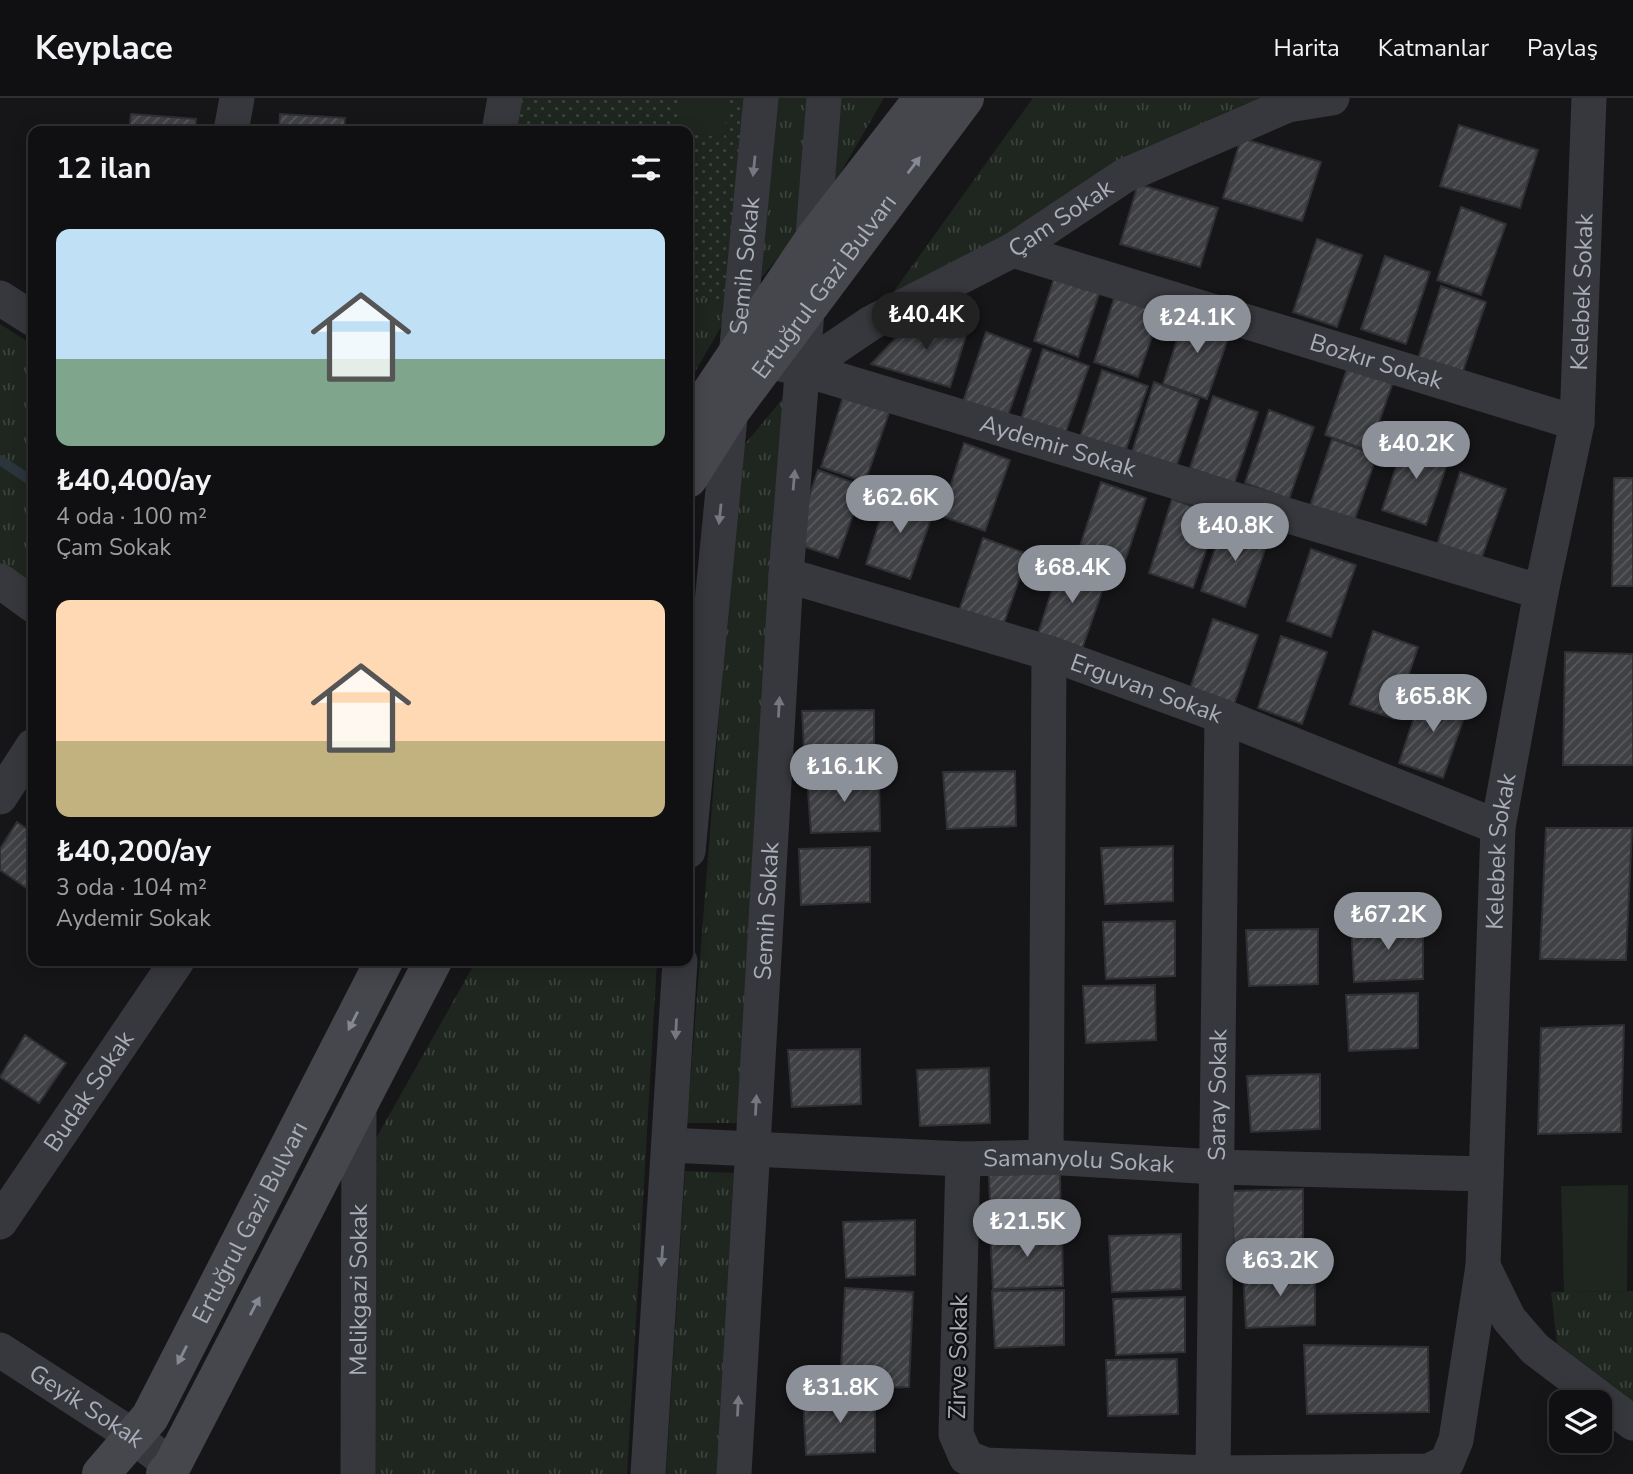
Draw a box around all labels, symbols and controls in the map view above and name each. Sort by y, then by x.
text: Keyplace [35,26,173,71]
text: Harita [1273,32,1340,64]
text: Katmanlar [1378,32,1489,64]
text: Paylaş [1527,32,1598,64]
text: 12 ilan [56,148,151,189]
icon: filters [627,149,665,187]
one-way arrow [749,155,760,177]
one-way arrow [907,156,921,174]
street label: Çam Sokak [1002,171,1120,265]
street label: Ertuğrul Gazi Bulvarı [745,187,904,385]
street label: Semih Sokak [722,194,767,336]
street label: Kelebek Sokak [1563,212,1601,371]
icon: home [298,274,424,400]
pin: ₺40.4K [869,292,983,352]
pin: ₺24.1K [1140,296,1254,355]
text: ₺40.4K [888,299,964,330]
text: ₺24.1K [1159,302,1235,333]
street label: Bozkır Sokak [1306,326,1448,397]
street label: Aydemir Sokak [976,407,1141,485]
pin: ₺40.2K [1359,422,1473,481]
text: ₺40.2K [1378,428,1454,459]
text: ₺40,400/ay [56,460,211,501]
one-way arrow [789,469,800,491]
pin: ₺62.6K [843,476,957,535]
text: ₺62.6K [862,482,938,513]
text: 4 oda · 100 m² [56,501,207,532]
one-way arrow [715,503,726,525]
pin: ₺40.8K [1178,504,1292,563]
text: ₺40.8K [1197,510,1273,541]
text: Çam Sokak [56,532,171,563]
pin: ₺68.4K [1015,546,1129,605]
text: ₺68.4K [1034,552,1110,583]
icon: home [298,645,424,771]
street label: Erguvan Sokak [1066,646,1228,731]
pin: ₺65.8K [1376,674,1490,734]
text: ₺65.8K [1395,681,1471,712]
one-way arrow [773,696,784,718]
pin: ₺16.1K [787,744,901,804]
text: ₺16.1K [806,751,882,782]
street label: Kelebek Sokak [1479,770,1524,930]
text: ₺40,200/ay [56,831,211,872]
street label: Semih Sokak [747,840,787,981]
text: 3 oda · 104 m² [56,872,207,903]
pin: ₺67.2K [1331,892,1445,952]
text: ₺67.2K [1350,899,1426,930]
text: Aydemir Sokak [56,903,211,934]
one-way arrow [348,1012,360,1032]
one-way arrow [670,1018,681,1040]
street label: Budak Sokak [36,1024,142,1158]
street label: Saray Sokak [1201,1028,1234,1161]
one-way arrow [751,1094,762,1116]
street label: Ertuğrul Gazi Bulvarı [185,1116,315,1329]
street label: Samanyolu Sokak [983,1141,1176,1181]
pin: ₺21.5K [970,1200,1084,1259]
street label: Melikgazi Sokak [342,1203,375,1376]
text: ₺21.5K [989,1206,1065,1237]
pin: ₺63.2K [1223,1238,1337,1298]
one-way arrow [656,1245,667,1267]
text: ₺63.2K [1242,1245,1318,1276]
street label: Zirve Sokak [941,1293,975,1420]
one-way arrow [249,1296,261,1316]
one-way arrow [177,1345,188,1365]
street label: Geyik Sokak [23,1357,152,1455]
pin: ₺31.8K [783,1366,897,1425]
text: ₺31.8K [802,1372,878,1403]
map controls [1549,1390,1612,1453]
button: layers [1549,1390,1612,1453]
one-way arrow [733,1395,744,1417]

